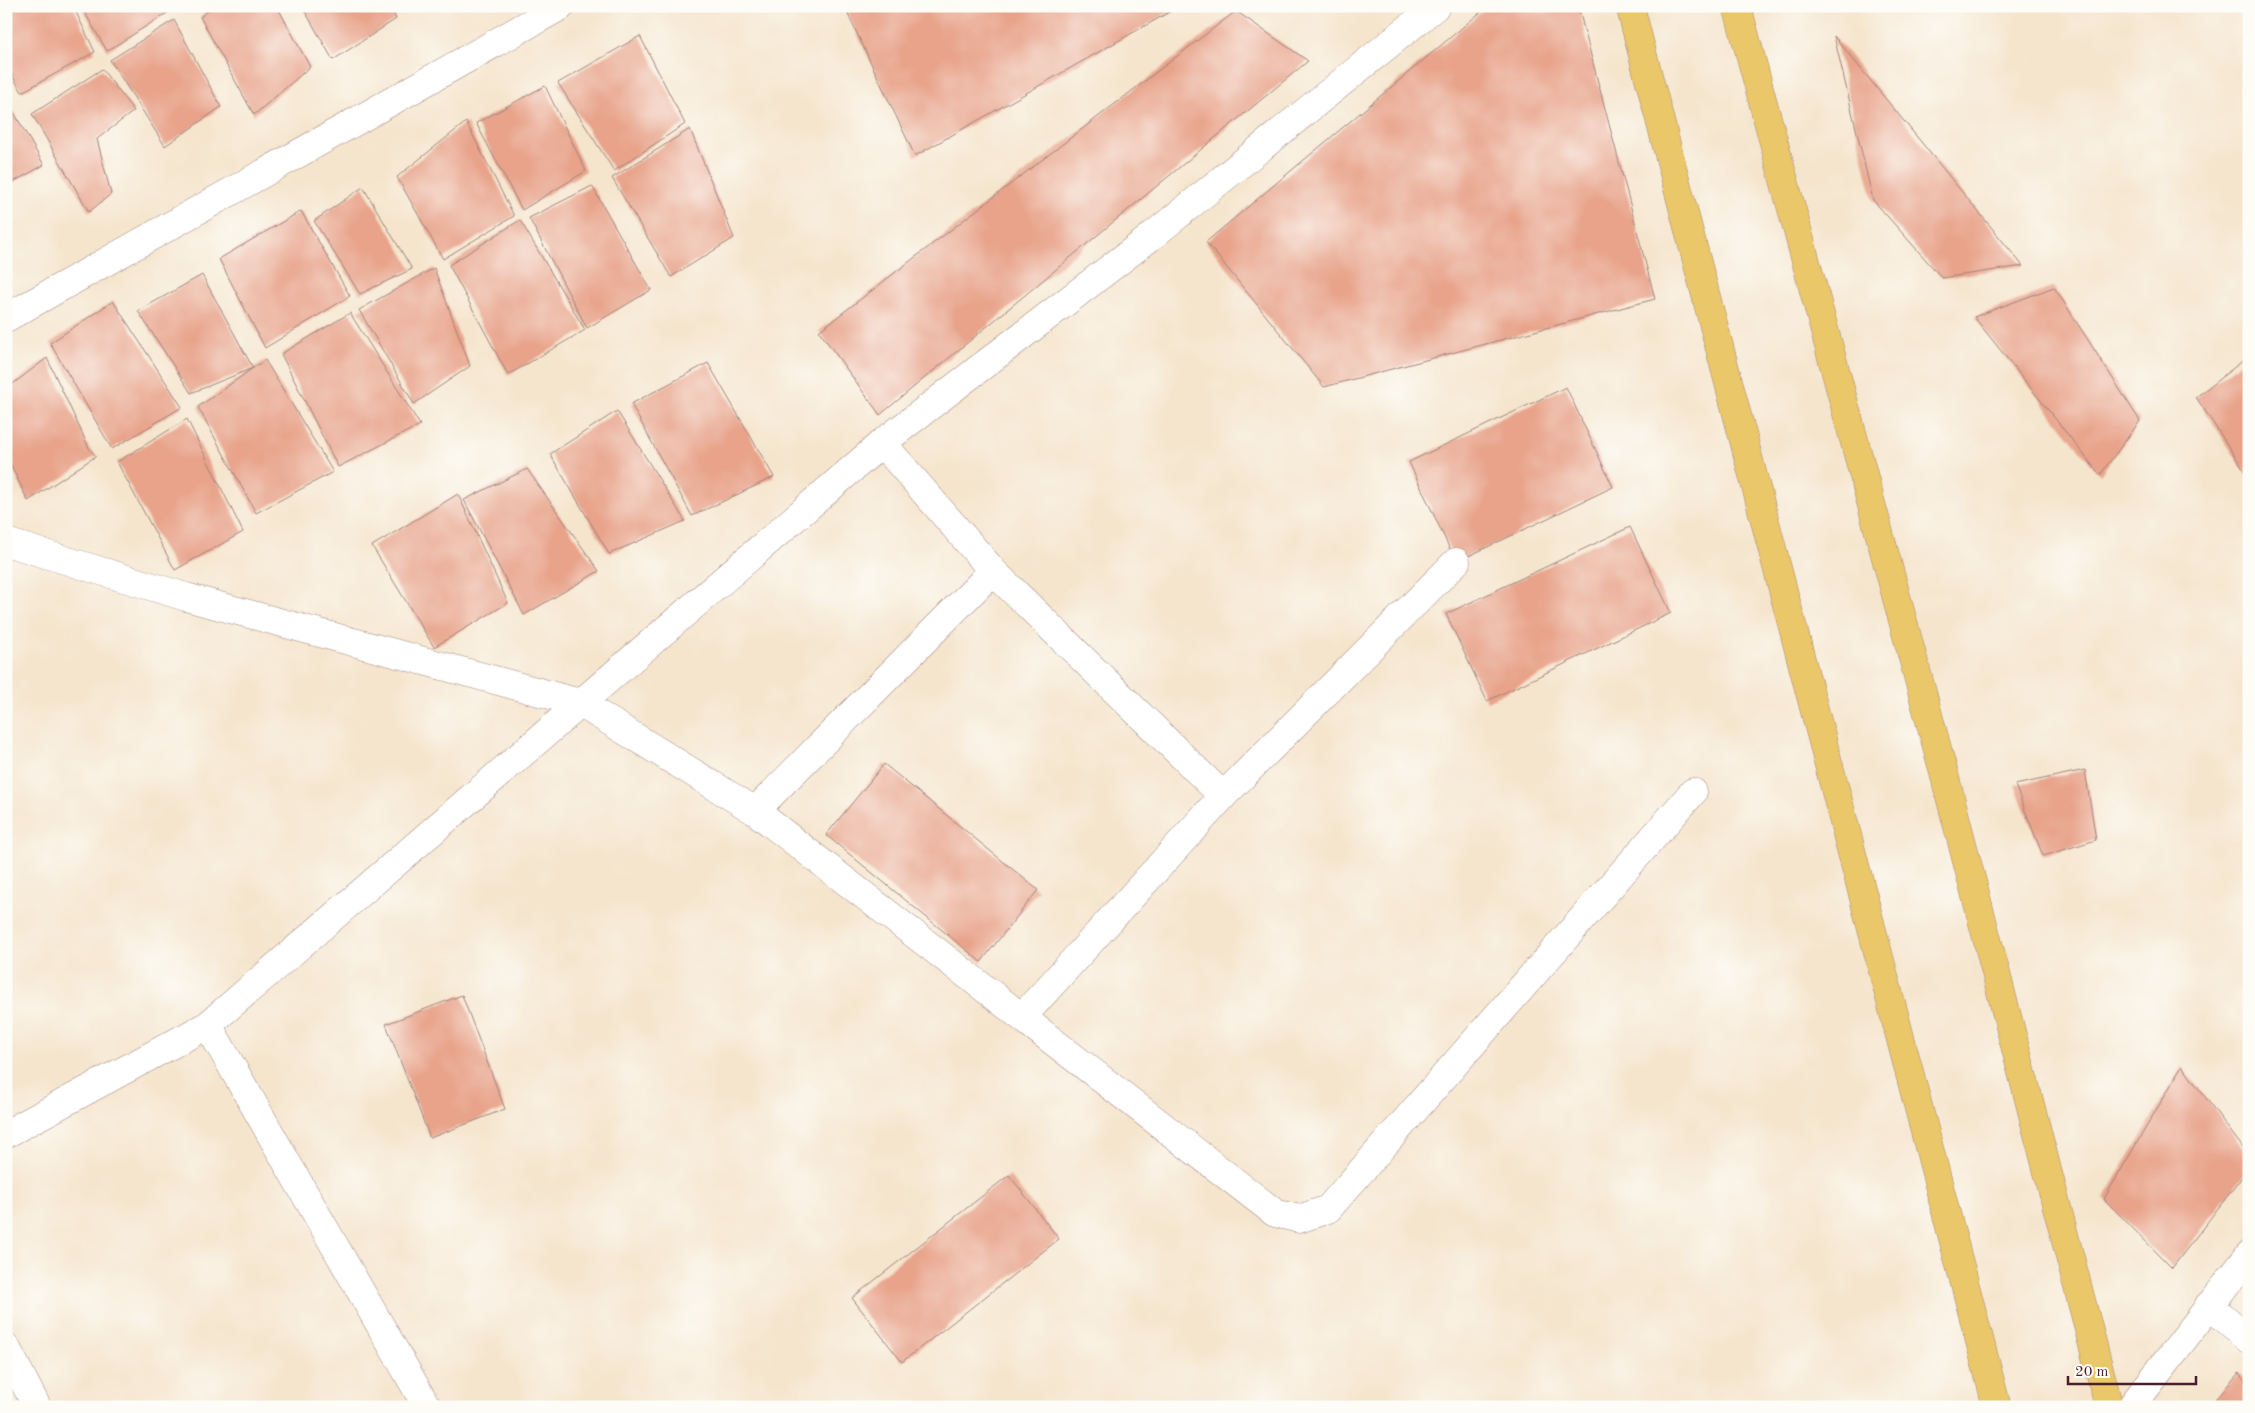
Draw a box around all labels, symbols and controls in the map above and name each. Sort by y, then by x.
scale bar [2068,1353,2195,1385]
text: 20 m [2075,1365,2109,1380]

